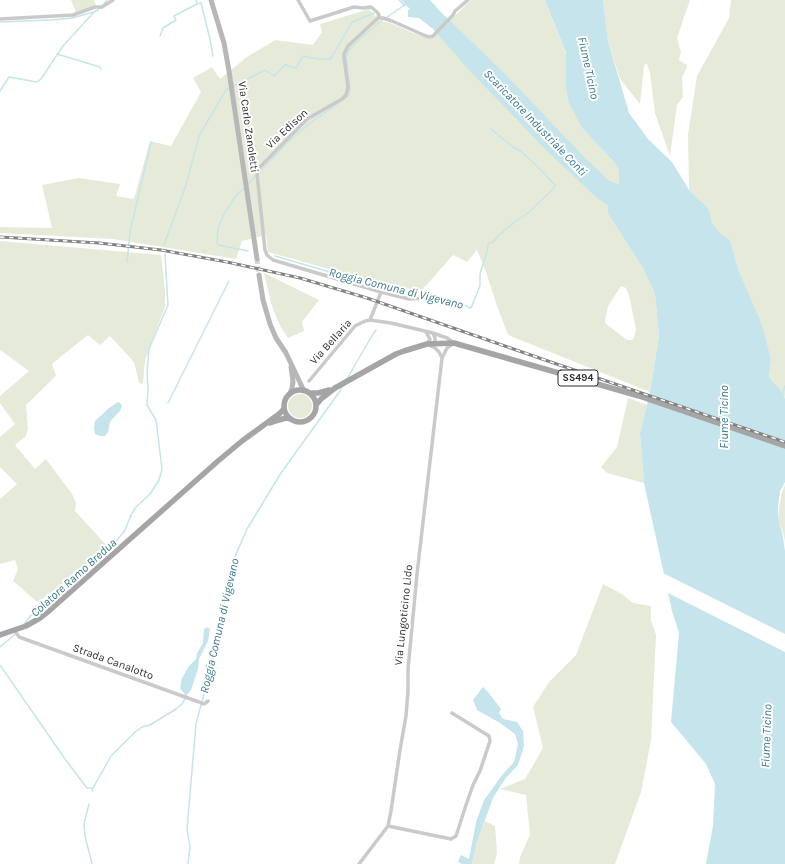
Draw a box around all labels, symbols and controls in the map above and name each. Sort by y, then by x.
water label: Fiume Ticino [574,35,602,101]
water label: Scaricatore Industriale Conti [480,67,590,179]
street label: Via Carlo Zanoletti [235,80,261,174]
street label: Via Edison [263,106,311,152]
water label: Roggia Comuna di Vigevano [327,265,465,313]
street label: Via Bellaria [307,317,355,367]
road number: SS494 [558,370,598,386]
water label: Fiume Ticino [718,385,732,449]
water label: Colatore Ramo Bredua [28,536,120,620]
water label: Roggia Comuna di Vigevano [197,557,243,695]
street label: Via Lungoticino Lido [392,564,416,666]
street label: Strada Canalotto [71,641,155,683]
water label: Fiume Ticino [759,704,775,768]

